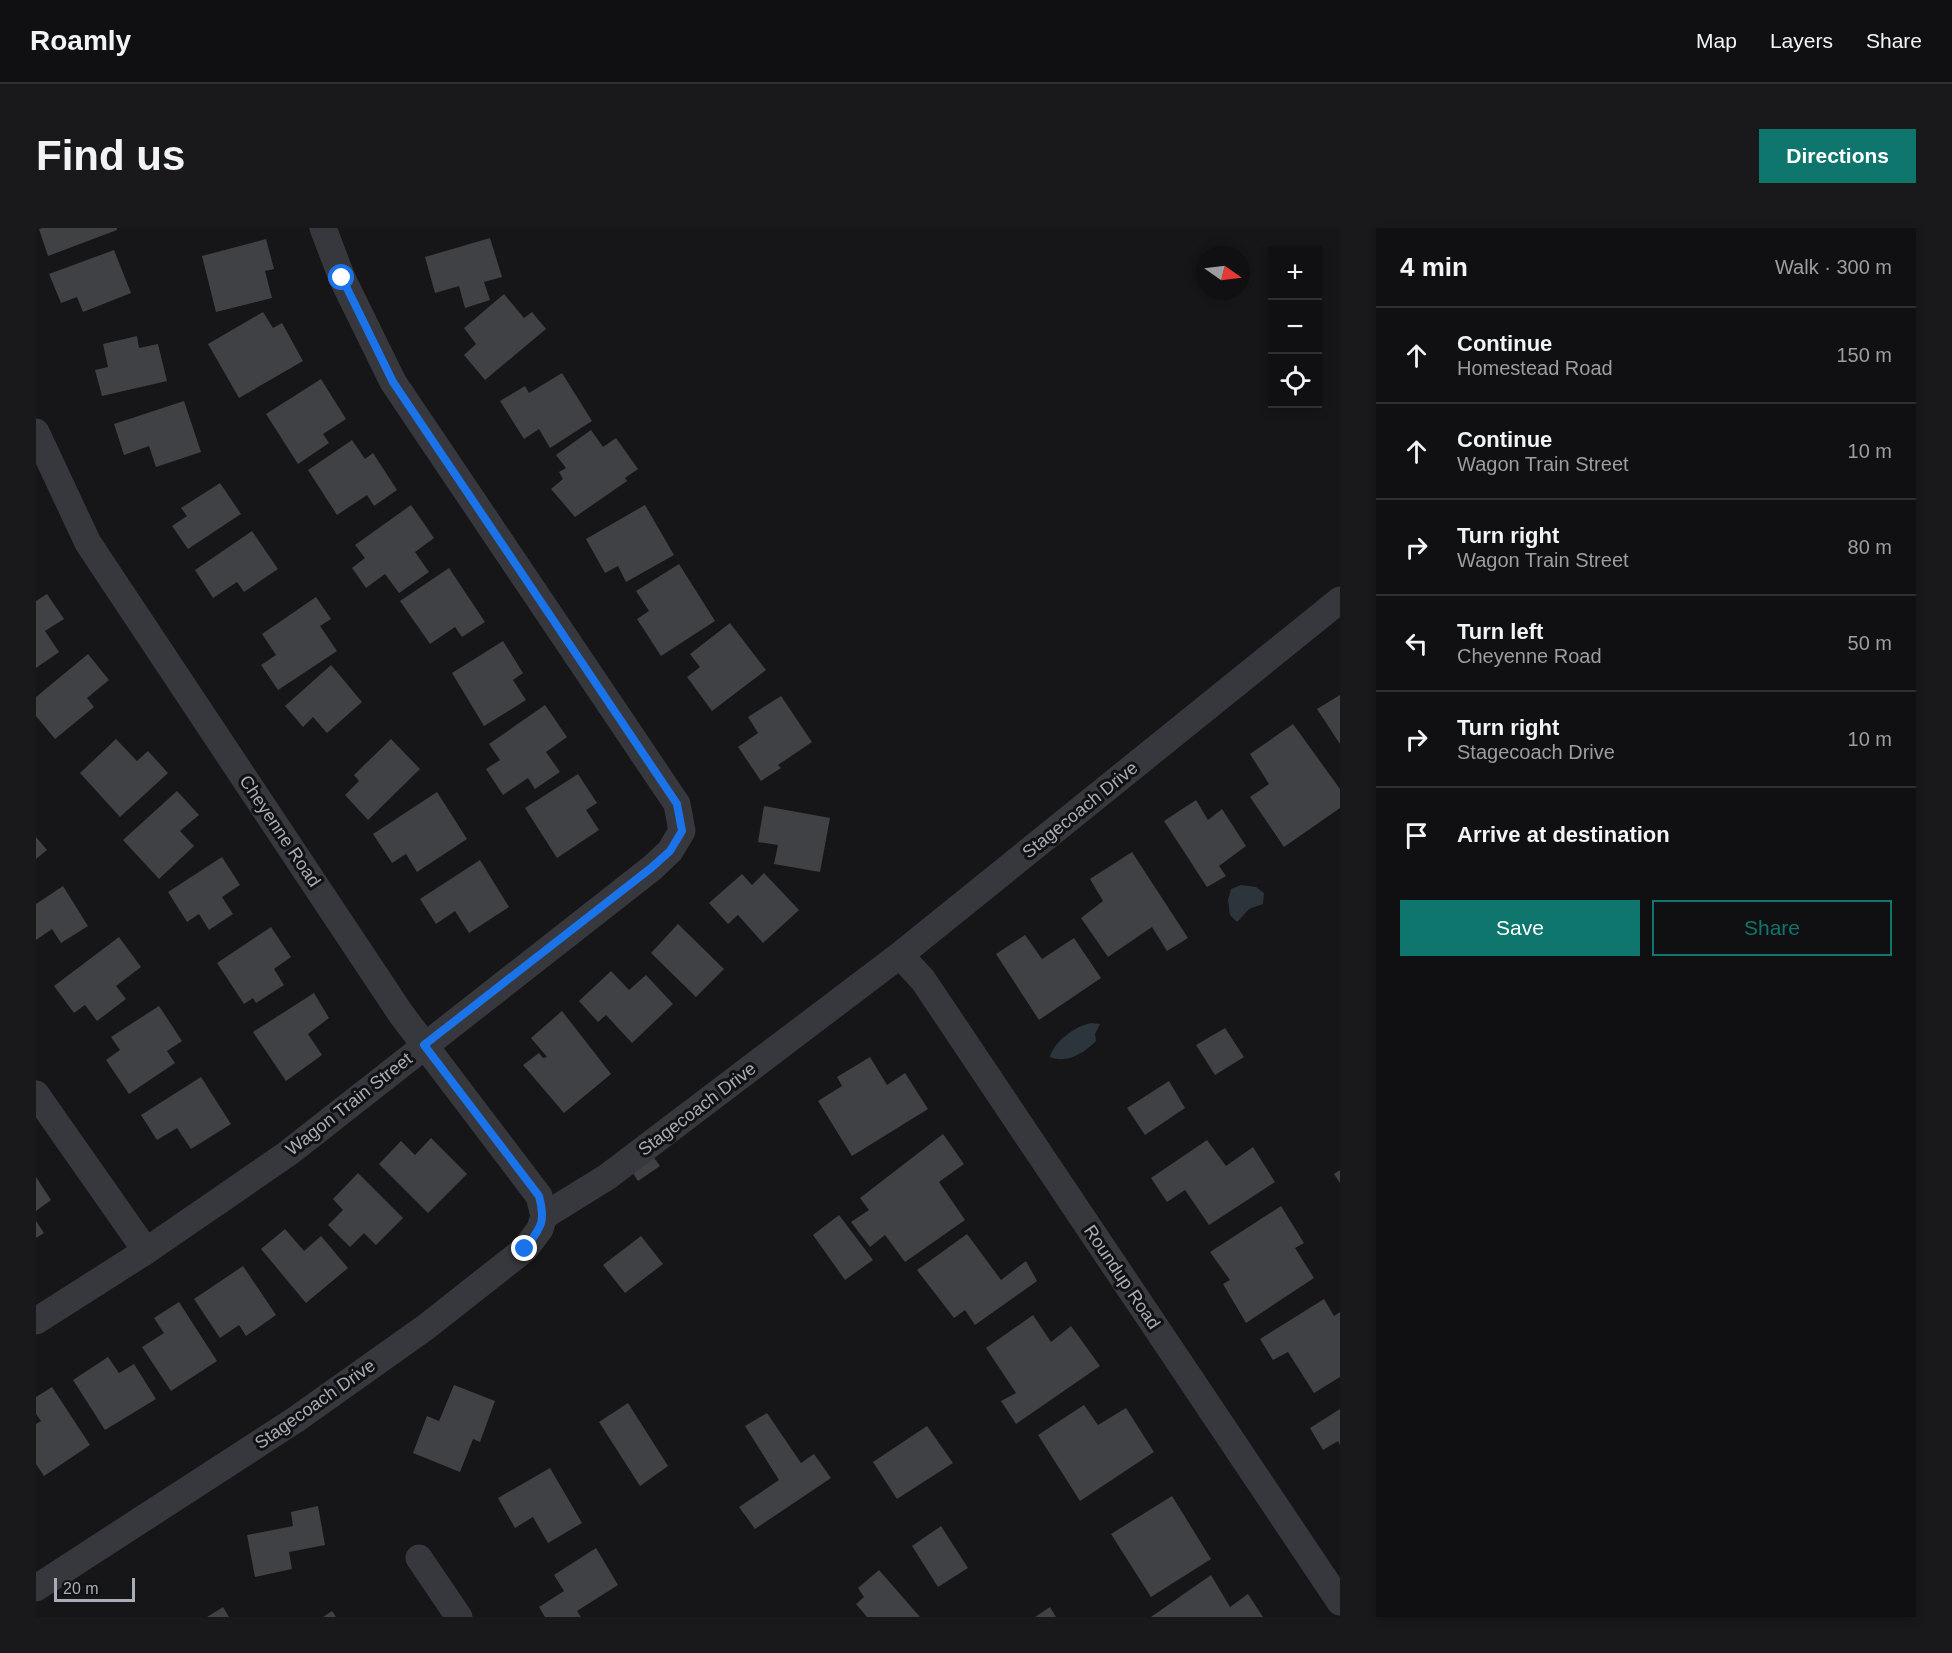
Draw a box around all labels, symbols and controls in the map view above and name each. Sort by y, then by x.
text: Roamly [30,25,131,56]
text: Map [1696,29,1737,52]
text: Layers [1770,29,1833,52]
text: Share [1866,29,1922,52]
button: Directions [1759,129,1916,183]
text: Find us [36,132,185,179]
north arrow [1196,246,1250,300]
map controls [1268,246,1322,408]
button: + [1268,246,1322,300]
text: 4 min [1400,252,1468,282]
text: Walk · 300 m [1775,256,1892,278]
route start [328,264,354,290]
button: − [1268,300,1322,354]
text: Continue [1457,331,1552,356]
icon: ahead [1400,339,1433,372]
text: 150 m [1836,344,1892,366]
button: locate [1268,354,1322,408]
text: Homestead Road [1457,357,1613,379]
text: Continue [1457,427,1552,452]
icon: ahead [1400,435,1433,468]
text: 10 m [1848,440,1892,462]
text: Wagon Train Street [1457,453,1629,475]
text: Turn right [1457,523,1559,548]
icon: right [1400,531,1433,564]
text: 80 m [1848,536,1892,558]
text: Wagon Train Street [1457,549,1629,571]
text: Turn left [1457,619,1543,644]
icon: left [1400,627,1433,660]
text: 50 m [1848,632,1892,654]
text: Cheyenne Road [1457,645,1602,667]
text: Turn right [1457,715,1559,740]
icon: right [1400,723,1433,756]
text: 10 m [1848,728,1892,750]
text: Stagecoach Drive [1457,741,1615,763]
street label: Stagecoach Drive [1018,758,1142,862]
street label: Cheyenne Road [235,771,325,891]
icon: arrive [1400,819,1433,852]
text: Arrive at destination [1457,822,1670,847]
button: Save [1400,900,1640,956]
button: Share [1652,900,1892,956]
street label: Wagon Train Street [282,1049,416,1159]
street label: Stagecoach Drive [634,1058,760,1160]
street label: Roundup Road [1080,1221,1164,1333]
route end [511,1235,537,1261]
street label: Stagecoach Drive [251,1355,379,1453]
scale bar [54,1575,135,1602]
text: 20 m [63,1580,99,1597]

